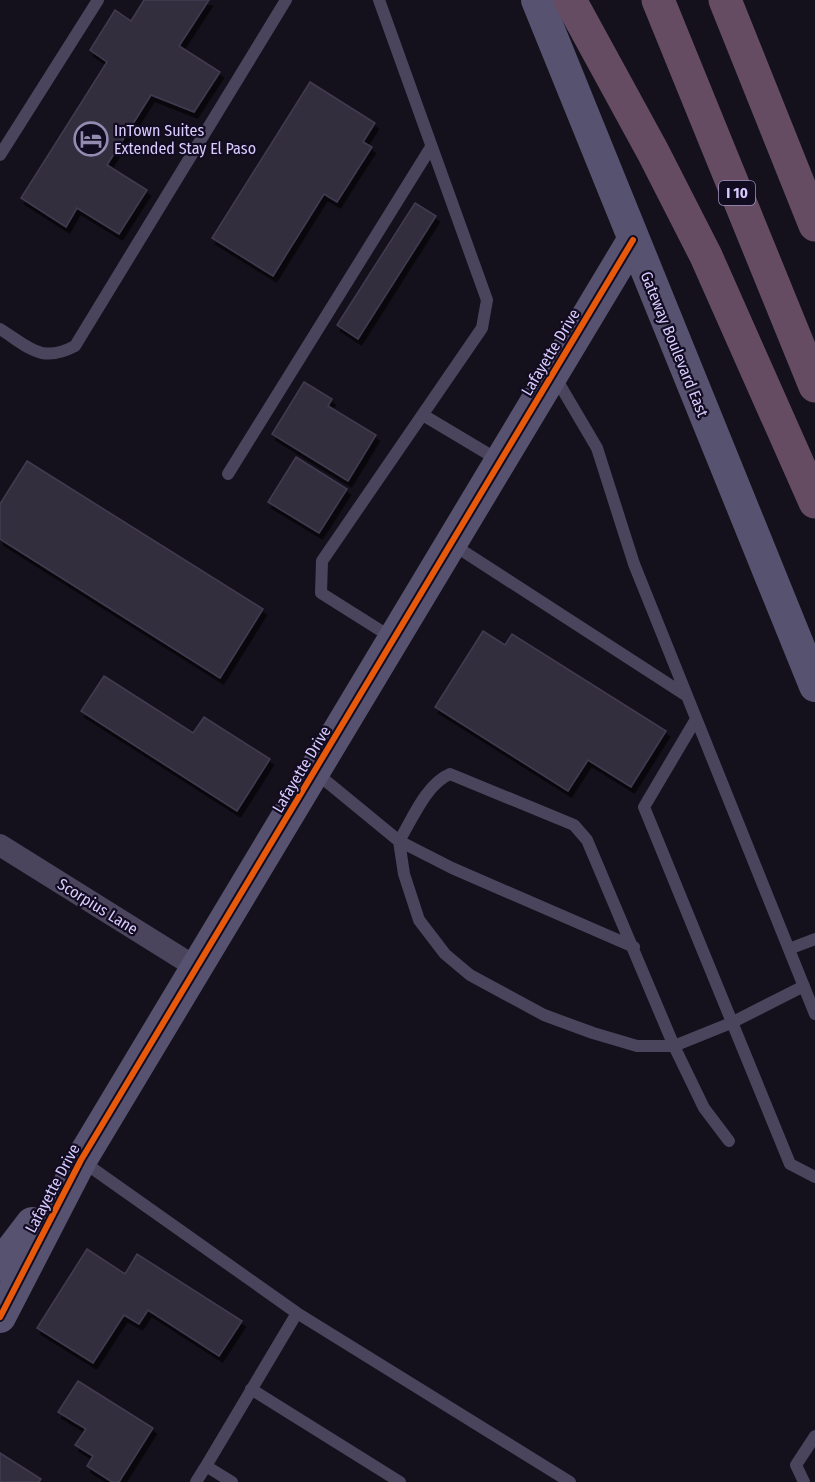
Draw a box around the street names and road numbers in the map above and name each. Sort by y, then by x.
road number: I 10 [719,181,755,205]
street label: Gateway Boulevard East [637,269,713,421]
street label: Lafayette Drive [517,305,584,399]
street label: Lafayette Drive [268,722,335,816]
street label: Scorpius Lane [54,874,141,939]
street label: Lafayette Drive [21,1141,84,1236]

